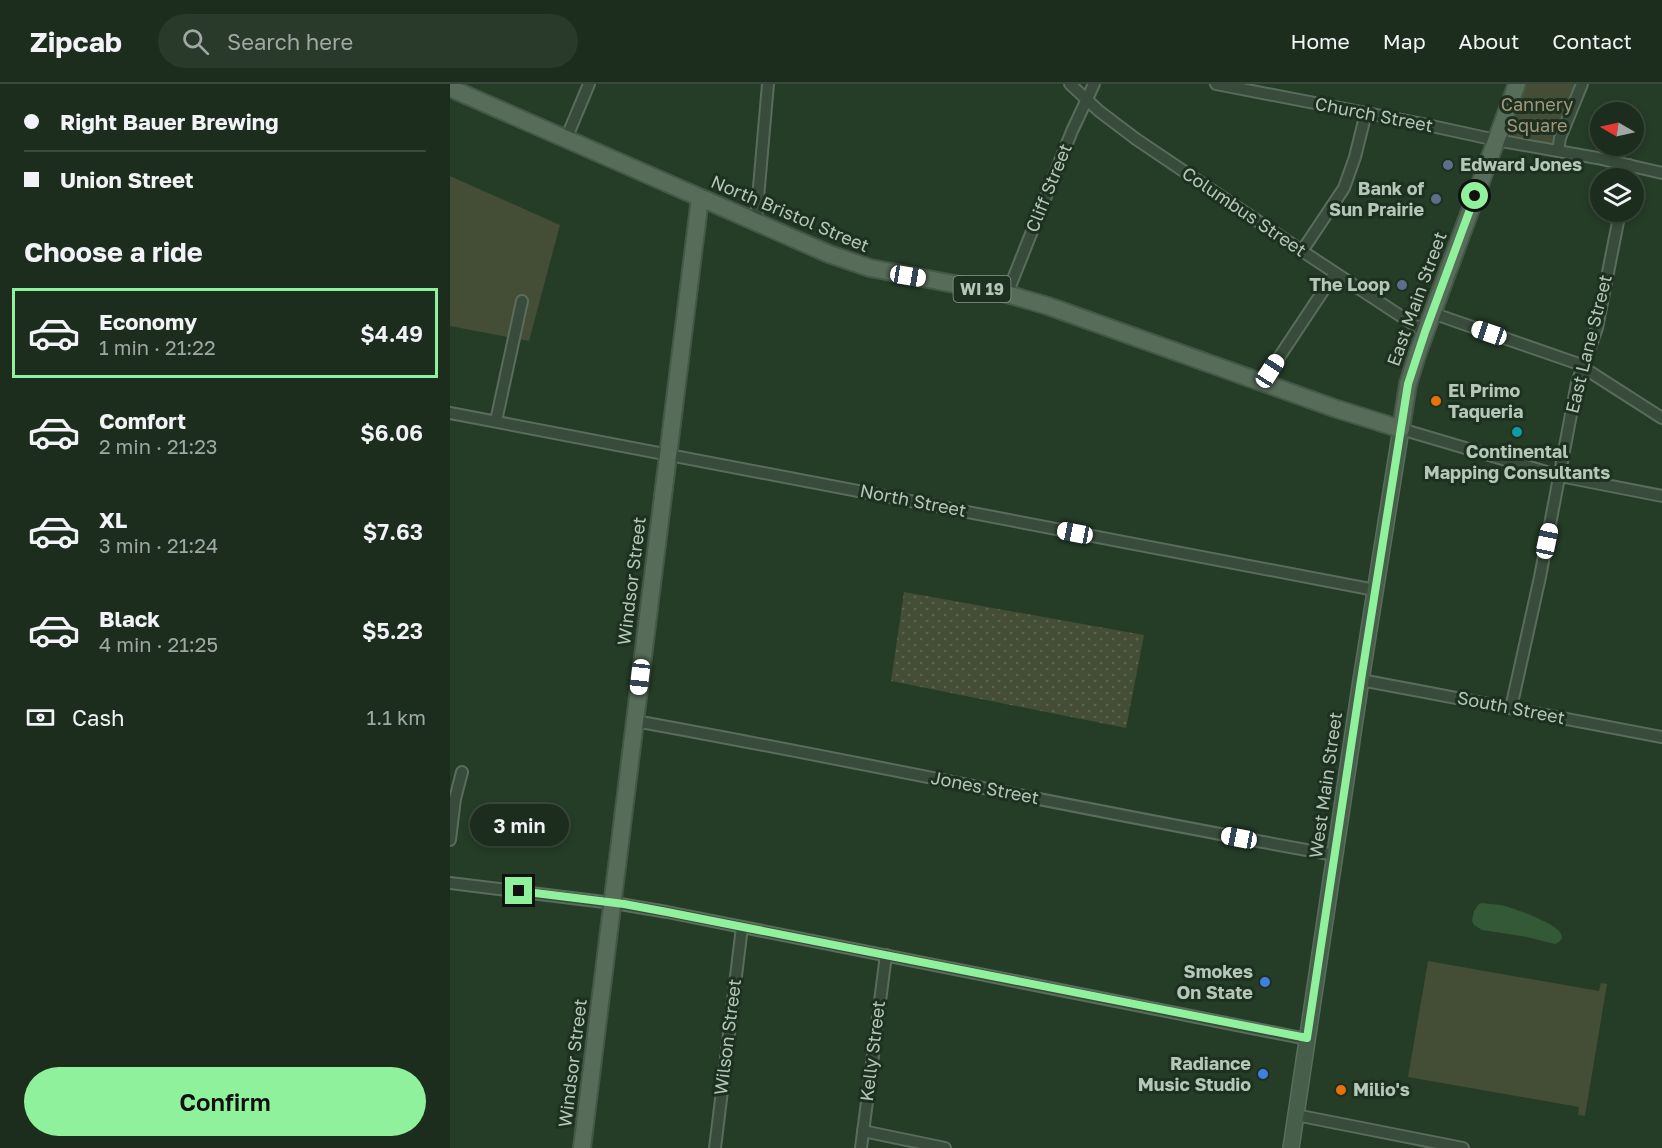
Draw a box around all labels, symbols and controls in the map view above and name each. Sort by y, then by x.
search box [158,14,578,68]
text: Zipcab [30,25,122,58]
icon: search [179,25,212,58]
text: Search here [227,28,353,55]
text: Home [1290,28,1350,54]
text: Map [1383,28,1426,54]
text: About [1459,28,1519,54]
text: Contact [1552,28,1632,54]
street label: Church Street [1313,92,1435,136]
park label: Cannery Square [1501,93,1573,136]
north arrow [1590,102,1644,156]
map controls [1590,102,1644,222]
text: Right Bauer Brewing [60,108,279,135]
street label: Cliff Street [1020,140,1076,235]
place label: Edward Jones [1460,153,1582,175]
marker: Edward Jones [1441,158,1455,172]
street label: Columbus Street [1178,162,1311,261]
text: Union Street [60,166,194,193]
button: layers [1590,168,1644,222]
street label: North Bristol Street [708,170,873,256]
place label: Bank of Sun Prairie [1329,177,1424,220]
route start [1461,182,1488,209]
marker: Bank of Sun Prairie [1429,192,1443,206]
street label: East Main Street [1382,228,1451,369]
text: Choose a ride [24,236,203,268]
car [889,264,927,288]
street label: East Lane Street [1560,272,1616,415]
place label: The Loop [1309,273,1390,295]
road number: WI 19 [954,276,1010,302]
marker: The Loop [1395,278,1409,292]
icon: car [27,306,81,360]
text: Economy [99,308,197,335]
car [1469,319,1509,347]
text: $4.49 [360,320,423,347]
text: 1 min · 21:22 [99,335,216,359]
car [1253,351,1287,391]
place label: El Primo Taqueria [1448,379,1524,422]
marker: El Primo Taqueria [1429,394,1443,408]
icon: car [27,405,81,459]
text: Comfort [99,407,186,434]
text: $6.06 [360,419,423,446]
marker: Continental Mapping Consultants [1510,425,1524,439]
text: 2 min · 21:23 [99,434,218,458]
place label: Continental Mapping Consultants [1424,440,1610,483]
street label: North Street [858,479,968,521]
icon: car [27,504,81,558]
text: XL [99,506,127,533]
street label: Windsor Street [612,515,650,646]
text: $7.63 [363,518,423,545]
car [1056,521,1094,545]
car [1534,522,1560,560]
text: 3 min · 21:24 [99,533,218,557]
icon: car [27,603,81,657]
text: Black [99,605,160,632]
text: $5.23 [362,617,423,644]
text: 4 min · 21:25 [99,632,218,656]
car [629,658,651,696]
street label: South Street [1455,686,1567,728]
icon: cash [24,701,57,734]
text: Cash [72,704,125,731]
text: 1.1 km [367,705,426,729]
street label: West Main Street [1304,710,1346,859]
street label: Jones Street [929,766,1041,808]
callout: 3 min [470,804,568,846]
text: 3 min [493,813,546,837]
car [1220,826,1258,850]
route end [505,877,532,904]
place label: Smokes On State [1176,960,1253,1003]
marker: Smokes On State [1258,975,1272,989]
street label: Wilson Street [709,977,745,1096]
street label: Windsor Street [553,997,591,1128]
street label: Kelly Street [855,999,889,1103]
place label: Radiance Music Studio [1138,1052,1251,1095]
button: Confirm [24,1067,426,1136]
marker: Radiance Music Studio [1256,1067,1270,1081]
place label: Milio's [1353,1078,1410,1100]
marker: Milio's [1334,1083,1348,1097]

